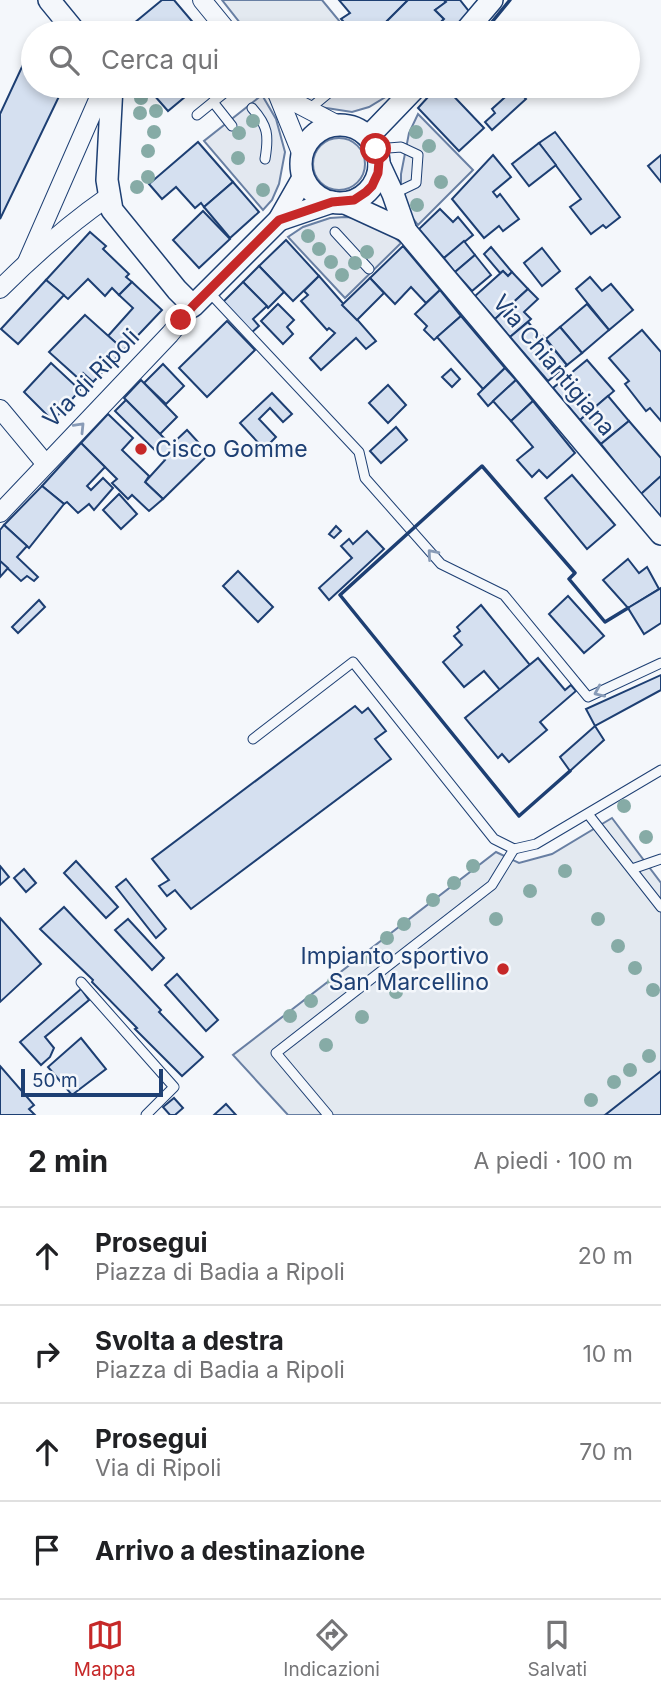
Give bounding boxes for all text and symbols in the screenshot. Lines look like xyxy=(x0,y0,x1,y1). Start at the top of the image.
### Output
search box xyxy=(21,21,640,98)
icon: search xyxy=(45,41,83,79)
text: Cerca qui xyxy=(101,44,219,75)
route start xyxy=(360,133,391,164)
street label: Via Chiantigiana xyxy=(487,289,621,441)
route end xyxy=(165,304,196,335)
street label: Via di Ripoli xyxy=(37,323,145,433)
one-way arrow xyxy=(72,422,85,435)
place label: Cisco Gomme xyxy=(155,435,308,463)
marker: Cisco Gomme xyxy=(133,441,149,457)
one-way arrow xyxy=(428,549,440,562)
one-way arrow xyxy=(594,684,606,698)
place label: Impianto sportivo San Marcellino xyxy=(301,942,489,996)
marker: Impianto sportivo San Marcellino xyxy=(495,961,511,977)
scale bar xyxy=(21,1066,163,1098)
text: 50 m xyxy=(32,1069,78,1092)
text: 2 min xyxy=(28,1143,108,1179)
text: A piedi · 100 m xyxy=(473,1147,633,1175)
text: Prosegui xyxy=(95,1227,207,1258)
icon: ahead xyxy=(28,1237,66,1275)
text: 20 m xyxy=(578,1242,633,1270)
text: Piazza di Badia a Ripoli xyxy=(95,1258,345,1286)
text: Svolta a destra xyxy=(95,1325,284,1356)
icon: right xyxy=(28,1335,66,1373)
text: 10 m xyxy=(583,1340,633,1368)
text: Piazza di Badia a Ripoli xyxy=(95,1356,345,1384)
text: Prosegui xyxy=(95,1423,207,1454)
icon: ahead xyxy=(28,1433,66,1471)
text: 70 m xyxy=(579,1438,633,1466)
text: Via di Ripoli xyxy=(95,1454,221,1482)
icon: arrive xyxy=(28,1531,66,1569)
text: Arrivo a destinazione xyxy=(95,1535,365,1566)
tab: Mappa xyxy=(74,1616,136,1681)
tab: Indicazioni xyxy=(283,1616,380,1681)
tab: Salvati xyxy=(528,1616,587,1681)

